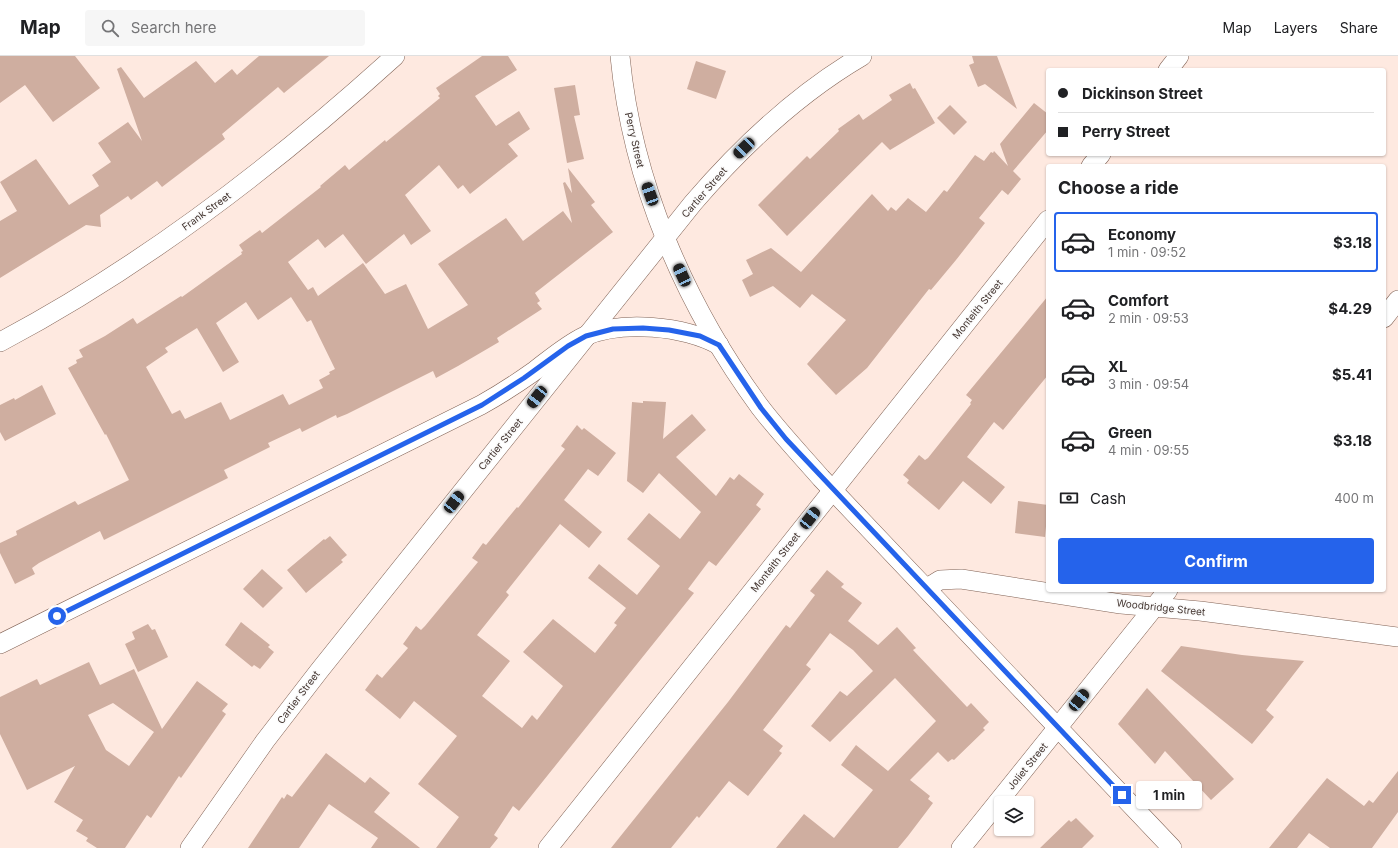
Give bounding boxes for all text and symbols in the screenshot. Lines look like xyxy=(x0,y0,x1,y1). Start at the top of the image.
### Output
search box xyxy=(85,10,365,46)
text: Map xyxy=(20,16,61,39)
icon: search xyxy=(99,17,121,39)
text: Search here xyxy=(131,18,216,37)
text: Map xyxy=(1223,19,1252,36)
text: Layers xyxy=(1274,19,1318,36)
text: Share xyxy=(1340,19,1378,36)
text: Dickinson Street xyxy=(1082,84,1203,103)
street label: Perry Street xyxy=(623,111,647,170)
text: Perry Street xyxy=(1082,122,1170,141)
car xyxy=(731,135,757,161)
street label: Cartier Street xyxy=(679,164,730,220)
text: Choose a ride xyxy=(1058,177,1179,198)
car xyxy=(640,181,660,207)
street label: Frank Street xyxy=(179,189,233,233)
icon: car xyxy=(1060,224,1096,260)
text: Economy xyxy=(1108,225,1176,244)
text: $3.18 xyxy=(1333,233,1372,252)
text: 1 min · 09:52 xyxy=(1108,244,1186,260)
car xyxy=(671,262,693,288)
street label: Monteith Street xyxy=(949,276,1005,341)
icon: car xyxy=(1060,290,1096,326)
text: Comfort xyxy=(1108,291,1169,310)
text: $4.29 xyxy=(1328,299,1372,318)
text: 2 min · 09:53 xyxy=(1108,310,1189,326)
icon: car xyxy=(1060,356,1096,392)
text: XL xyxy=(1108,357,1128,376)
text: $5.41 xyxy=(1332,365,1372,384)
text: 3 min · 09:54 xyxy=(1108,376,1189,392)
car xyxy=(525,384,549,410)
street label: Cartier Street xyxy=(475,415,525,472)
icon: car xyxy=(1060,422,1096,458)
text: Green xyxy=(1108,423,1152,442)
text: $3.18 xyxy=(1333,431,1372,450)
text: 4 min · 09:55 xyxy=(1108,442,1189,458)
icon: cash xyxy=(1058,487,1080,509)
car xyxy=(442,489,466,515)
text: Cash xyxy=(1090,489,1126,508)
text: 400 m xyxy=(1334,490,1374,506)
car xyxy=(798,505,822,531)
street label: Monteith Street xyxy=(748,529,803,594)
button: Confirm xyxy=(1058,538,1374,584)
street label: Woodbridge Street xyxy=(1116,596,1207,618)
route start xyxy=(48,607,66,625)
street label: Cartier Street xyxy=(274,668,322,726)
car xyxy=(1067,687,1091,713)
street label: Joliet Street xyxy=(1004,740,1050,792)
callout: 1 min xyxy=(1136,781,1202,809)
route end xyxy=(1113,786,1131,804)
text: 1 min xyxy=(1153,787,1185,803)
map controls xyxy=(994,796,1034,836)
button: layers xyxy=(994,796,1034,836)

